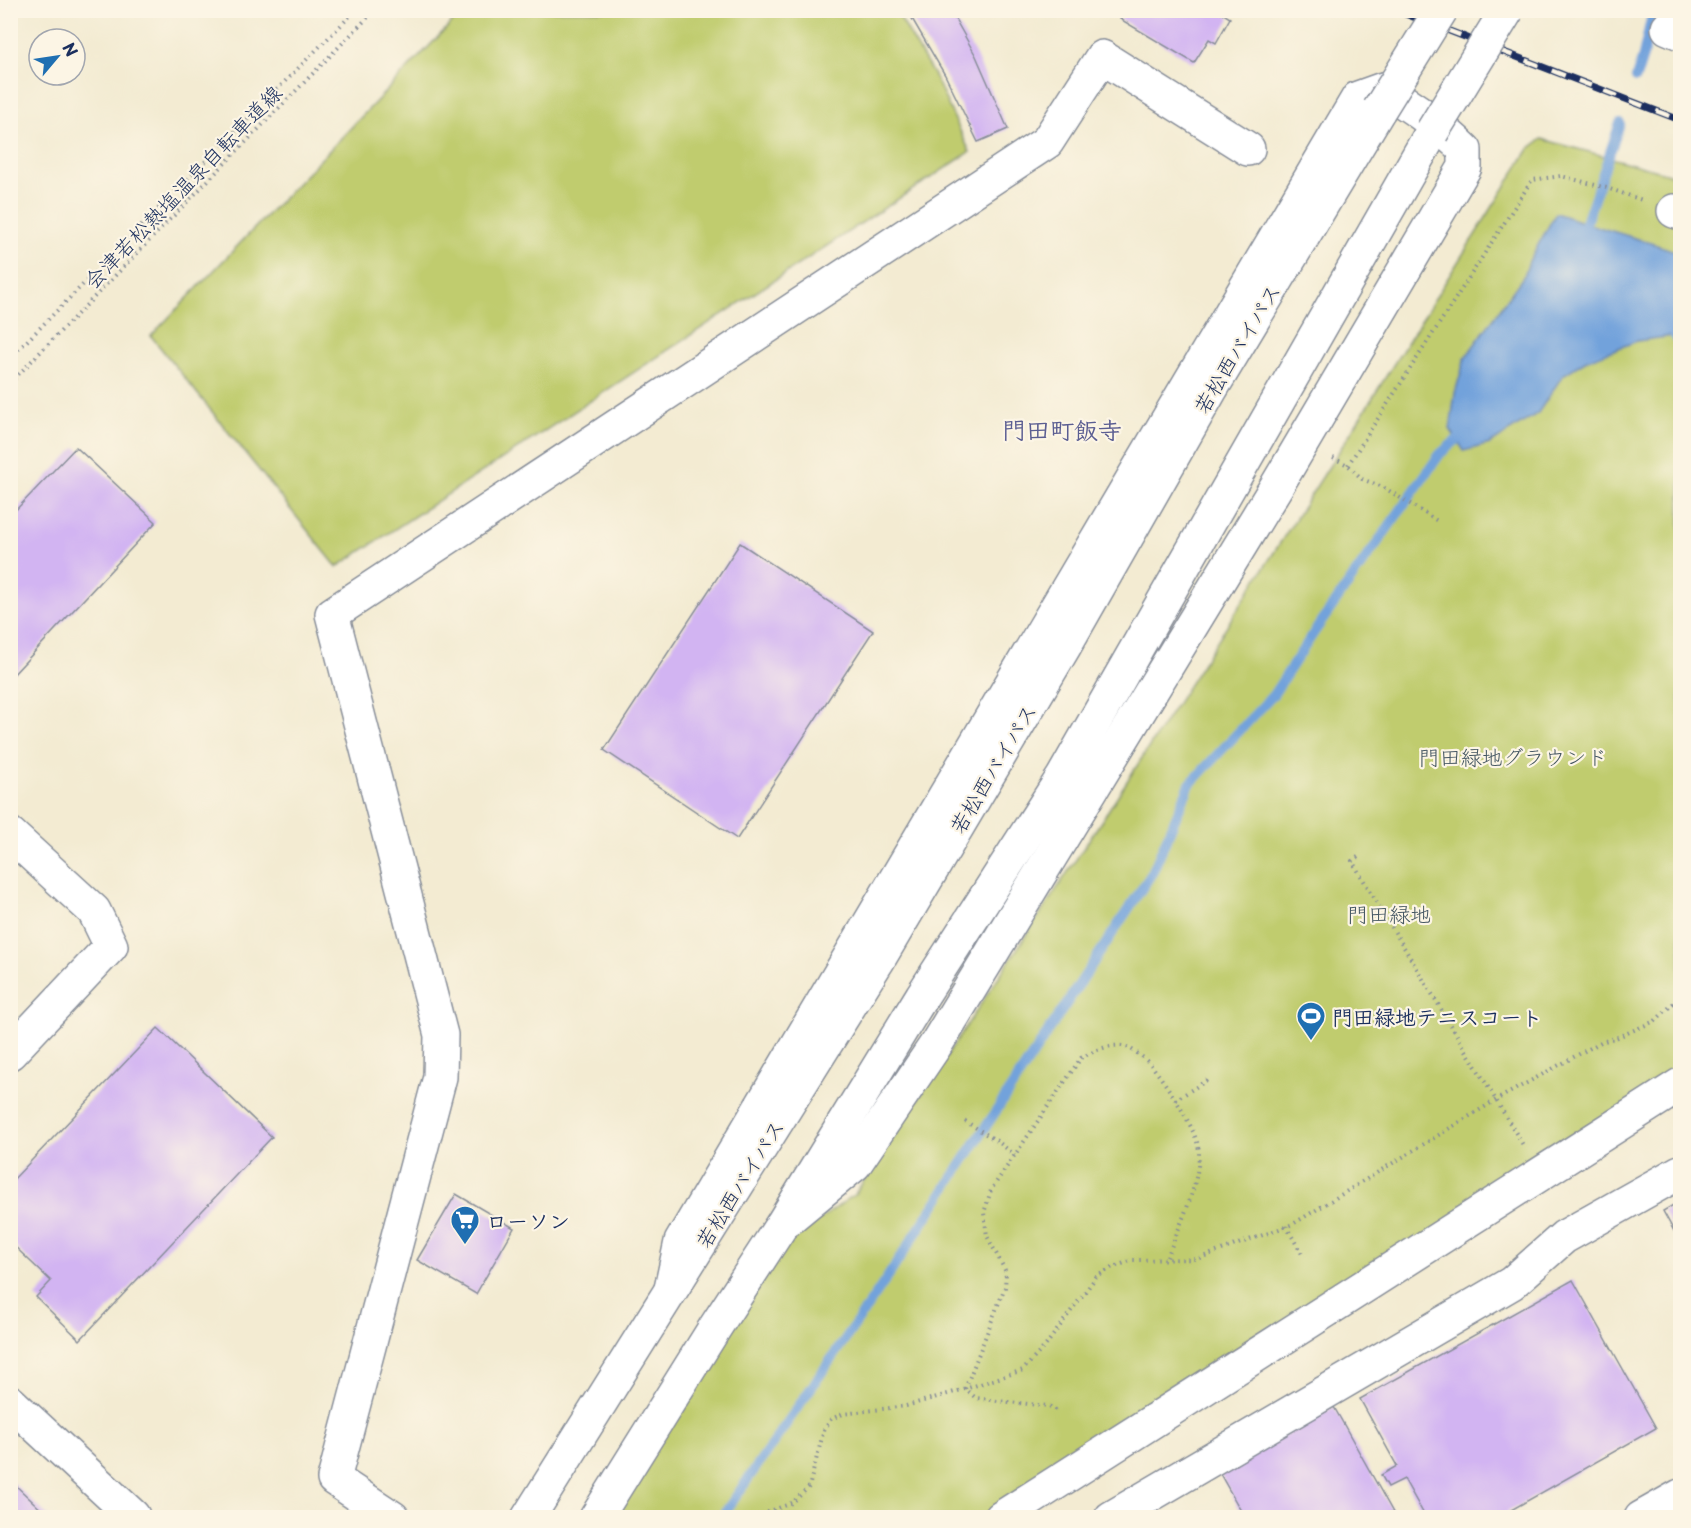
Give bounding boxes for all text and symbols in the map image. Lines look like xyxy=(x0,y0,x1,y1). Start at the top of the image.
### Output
north arrow xyxy=(27,27,87,87)
text: N xyxy=(57,38,85,61)
street label: 会津若松熱塩温泉自転車道線 xyxy=(76,77,288,295)
street label: 若松西バイパス xyxy=(1185,277,1287,419)
district label: 門田町飯寺 xyxy=(1002,411,1122,447)
street label: 若松西バイパス xyxy=(941,697,1043,839)
park label: 門田緑地グラウンド xyxy=(1419,740,1608,772)
park label: 門田緑地 xyxy=(1347,897,1431,929)
sports icon: 門田緑地テニスコート xyxy=(1295,1000,1327,1042)
place label: 門田緑地テニスコート xyxy=(1332,1000,1542,1032)
street label: 若松西バイパス xyxy=(687,1112,791,1254)
supermarket icon: ローソン xyxy=(449,1204,481,1246)
place label: ローソン xyxy=(486,1204,570,1236)

